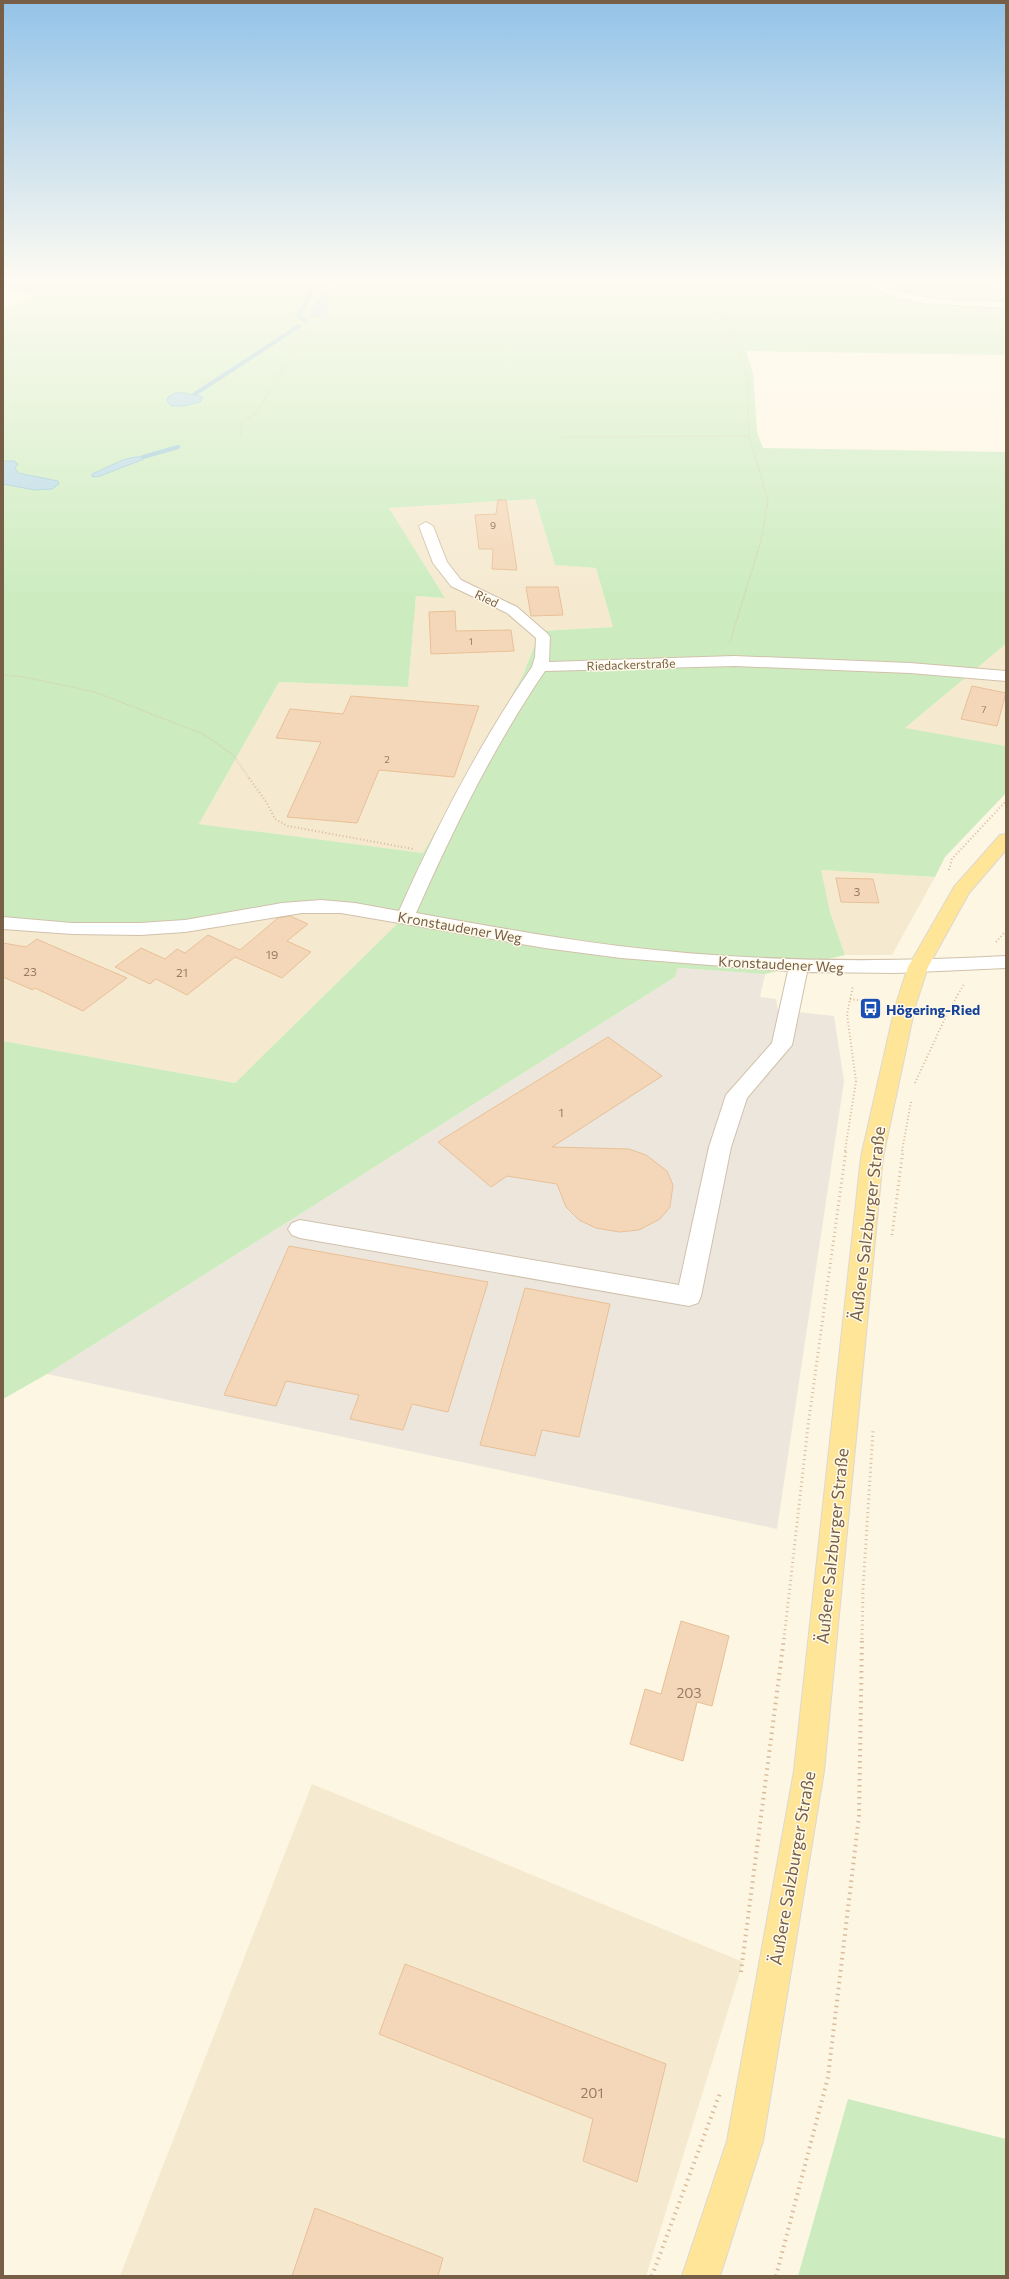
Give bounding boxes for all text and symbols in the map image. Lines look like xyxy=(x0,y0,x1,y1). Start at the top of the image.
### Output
house number: 9 xyxy=(490,519,496,531)
street label: Ried xyxy=(473,586,501,610)
house number: 1 xyxy=(469,635,473,647)
street label: Riedackerstraße xyxy=(586,655,676,673)
house number: 7 xyxy=(981,703,987,715)
house number: 2 xyxy=(384,753,390,765)
house number: 3 xyxy=(854,884,861,898)
street label: Kronstaudener Weg xyxy=(397,908,524,946)
house number: 19 xyxy=(266,947,278,961)
street label: Kronstaudener Weg xyxy=(718,952,845,976)
house number: 23 xyxy=(23,964,37,978)
house number: 21 xyxy=(176,965,188,979)
bus stop icon: Högering-Ried xyxy=(857,996,883,1022)
place label: Högering-Ried xyxy=(886,1001,980,1018)
house number: 1 xyxy=(558,1105,564,1119)
street label: Äußere Salzburger Straße xyxy=(845,1125,889,1323)
street label: Äußere Salzburger Straße xyxy=(811,1447,853,1645)
house number: 203 xyxy=(677,1684,701,1701)
street label: Äußere Salzburger Straße xyxy=(765,1769,819,1967)
house number: 201 xyxy=(581,2084,603,2101)

